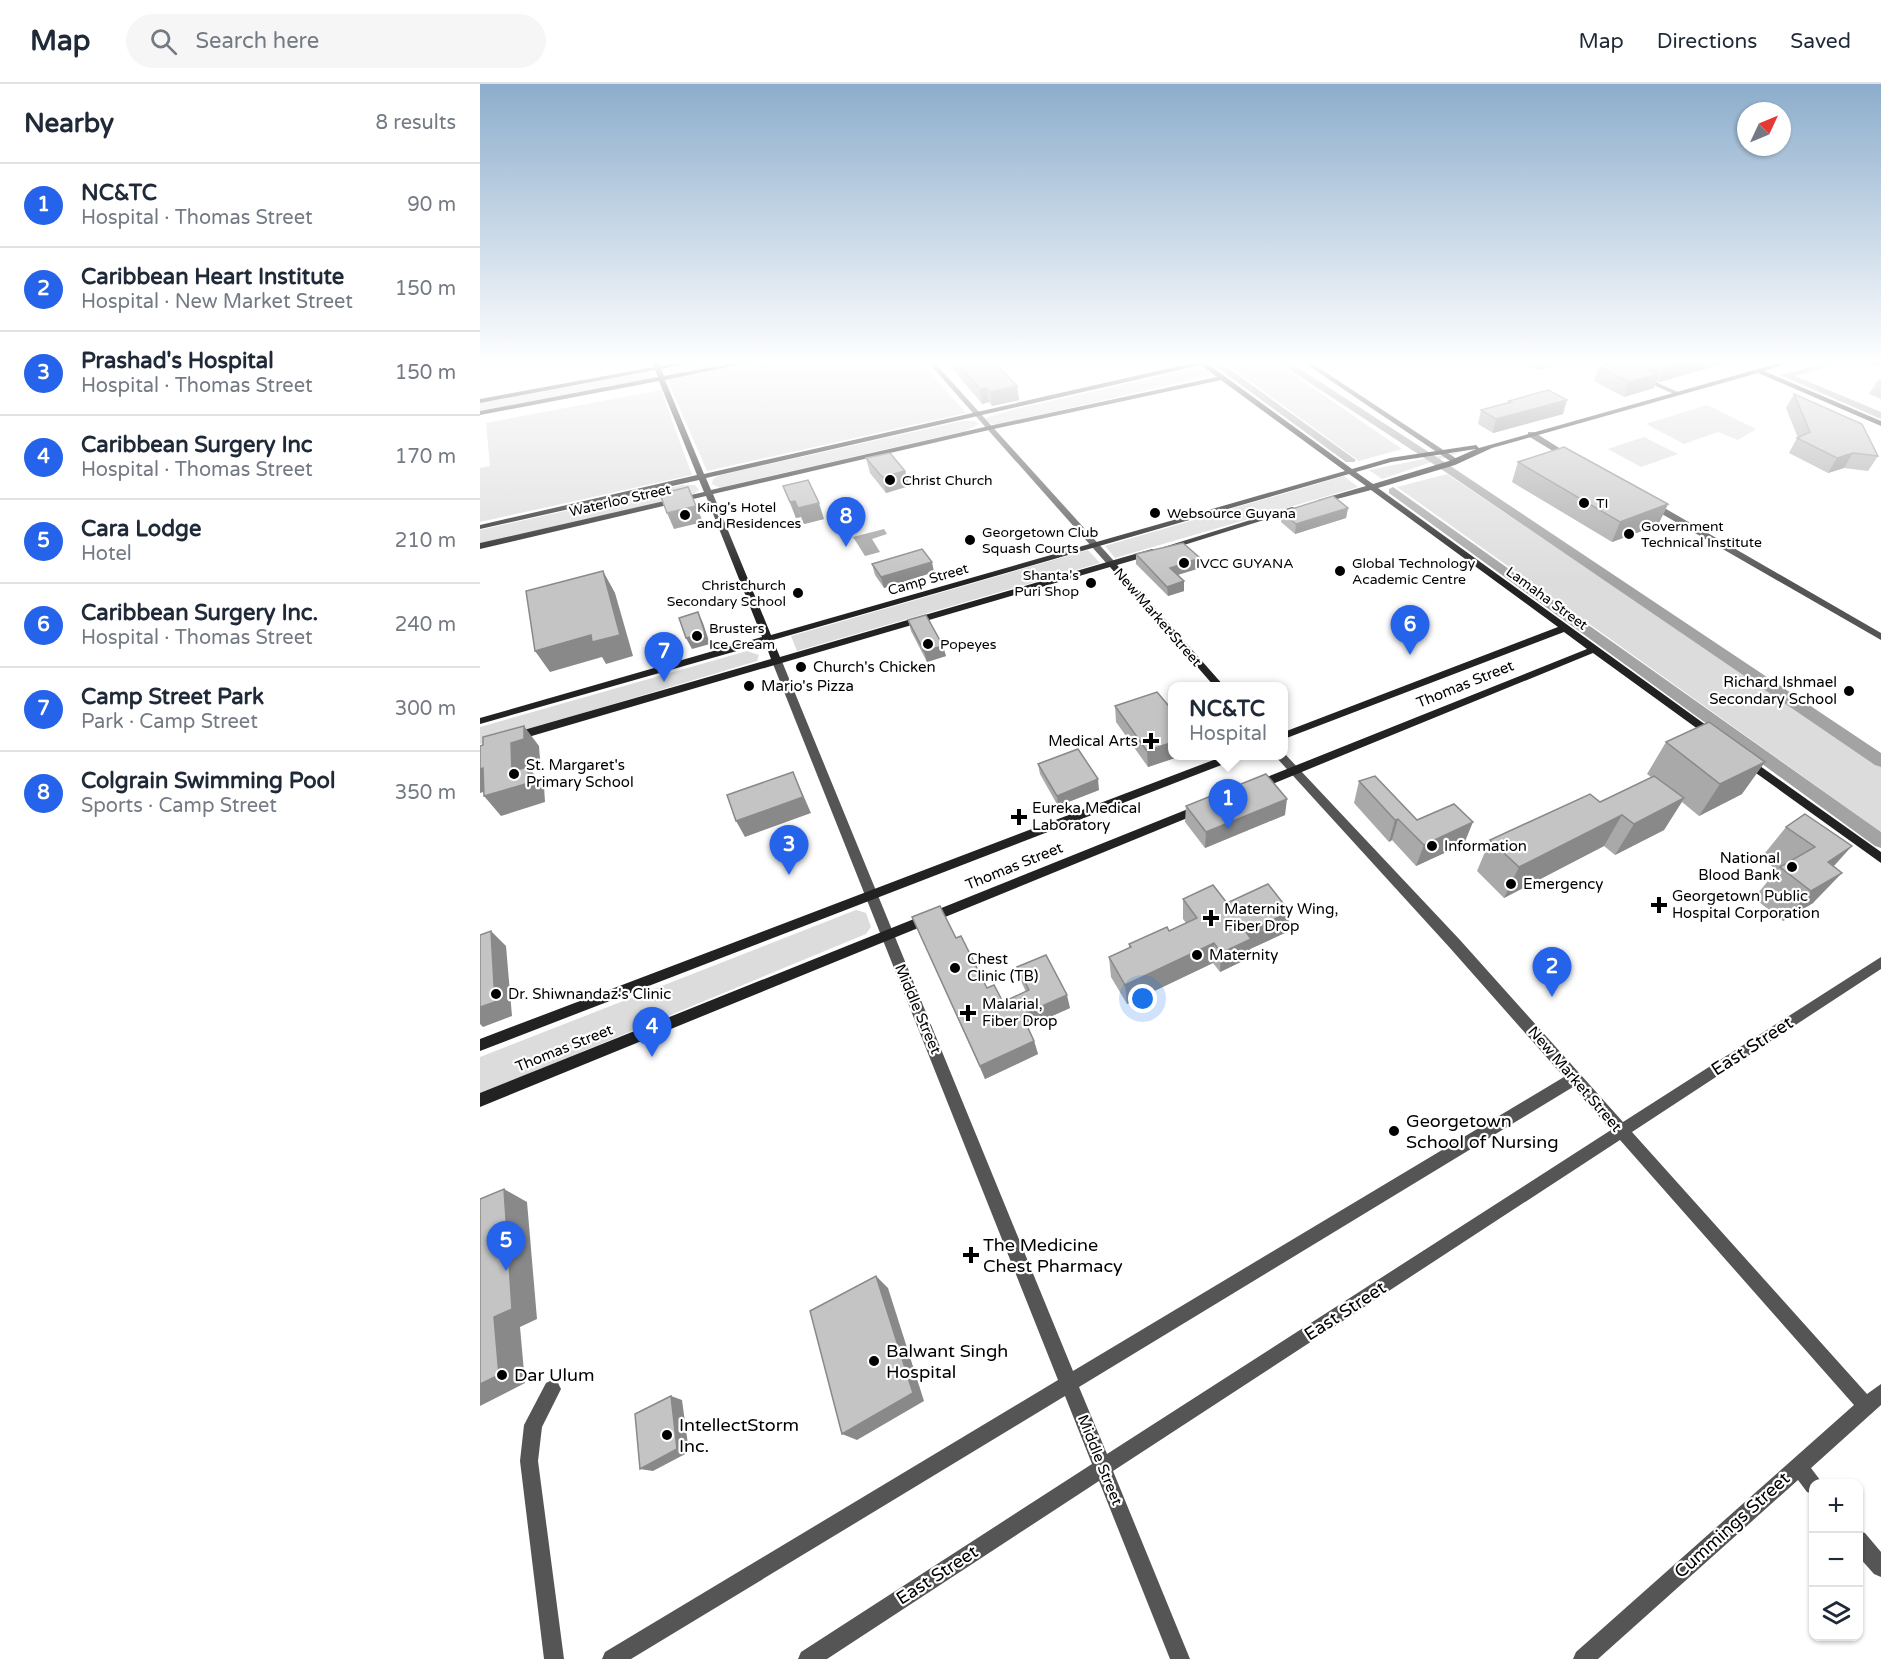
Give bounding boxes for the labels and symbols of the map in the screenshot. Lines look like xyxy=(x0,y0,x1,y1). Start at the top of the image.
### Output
north arrow xyxy=(1737,102,1791,156)
place label: Christ Church xyxy=(902,472,993,489)
marker: Christ Church xyxy=(883,473,897,487)
street label: Waterloo Street xyxy=(568,480,673,520)
place label: TI xyxy=(1596,495,1609,512)
marker: TI xyxy=(1577,496,1591,510)
pin: 8 xyxy=(826,498,866,547)
place label: King's Hotel and Residences xyxy=(697,499,802,532)
place label: Websource Guyana xyxy=(1167,505,1296,522)
marker: Websource Guyana xyxy=(1148,506,1162,520)
marker: King's Hotel and Residences xyxy=(678,508,692,522)
place label: Government Technical Institute xyxy=(1641,518,1762,551)
place label: Georgetown Club Squash Courts xyxy=(982,524,1099,557)
marker: Government Technical Institute xyxy=(1622,527,1636,541)
marker: Georgetown Club Squash Courts xyxy=(963,533,977,547)
place label: IVCC GUYANA xyxy=(1196,555,1294,572)
place label: Global Technology Academic Centre xyxy=(1352,555,1476,588)
marker: IVCC GUYANA xyxy=(1177,556,1191,570)
street label: Camp Street xyxy=(886,560,971,599)
street label: Lamaha Street xyxy=(1503,563,1591,634)
marker: Global Technology Academic Centre xyxy=(1333,564,1347,578)
street label: New Market Street xyxy=(1110,565,1205,670)
place label: Shanta's Puri Shop xyxy=(1014,567,1079,600)
marker: Shanta's Puri Shop xyxy=(1084,576,1098,590)
place label: Christchurch Secondary School xyxy=(667,577,786,610)
marker: Christchurch Secondary School xyxy=(791,586,805,600)
pin: 6 xyxy=(1390,606,1430,655)
place label: Brusters Ice Cream xyxy=(709,620,775,653)
marker: Brusters Ice Cream xyxy=(690,629,704,643)
pin: 7 xyxy=(644,632,684,682)
place label: Popeyes xyxy=(940,636,997,653)
marker: Popeyes xyxy=(921,637,935,651)
street label: Thomas Street xyxy=(1414,656,1517,712)
place label: Church's Chicken xyxy=(813,658,936,676)
marker: Church's Chicken xyxy=(794,660,808,674)
place label: Richard Ishmael Secondary School xyxy=(1709,673,1837,708)
place label: Mario's Pizza xyxy=(761,677,854,695)
marker: Mario's Pizza xyxy=(742,679,756,693)
marker: Richard Ishmael Secondary School xyxy=(1842,684,1856,698)
place label: Medical Arts xyxy=(1048,732,1138,750)
marker: Medical Arts xyxy=(1142,732,1160,750)
place label: St. Margaret's Primary School xyxy=(526,756,634,791)
marker: St. Margaret's Primary School xyxy=(507,767,521,781)
pin: 1 xyxy=(1208,780,1248,829)
place label: Eureka Medical Laboratory xyxy=(1032,799,1141,834)
marker: Eureka Medical Laboratory xyxy=(1010,808,1028,826)
pin: 3 xyxy=(770,826,808,875)
place label: Information xyxy=(1444,837,1527,855)
street label: Thomas Street xyxy=(963,838,1066,894)
marker: Information xyxy=(1425,839,1439,853)
place label: National Blood Bank xyxy=(1698,849,1780,884)
marker: National Blood Bank xyxy=(1785,860,1799,874)
place label: Emergency xyxy=(1523,875,1603,893)
marker: Emergency xyxy=(1504,877,1518,891)
place label: Georgetown Public Hospital Corporation xyxy=(1672,887,1820,922)
marker: Georgetown Public Hospital Corporation xyxy=(1650,896,1668,914)
place label: Maternity Wing, Fiber Drop xyxy=(1224,900,1338,935)
marker: Maternity Wing, Fiber Drop xyxy=(1202,909,1220,927)
place label: Maternity xyxy=(1209,946,1278,964)
marker: Maternity xyxy=(1190,948,1204,962)
pin: 2 xyxy=(1532,948,1572,997)
place label: Chest Clinic (TB) xyxy=(967,950,1038,985)
street label: Middle Street xyxy=(891,961,945,1057)
marker: Chest Clinic (TB) xyxy=(948,961,962,975)
your location xyxy=(1128,984,1157,1013)
place label: Dr. Shiwnandaz's Clinic xyxy=(508,985,671,1003)
marker: Dr. Shiwnandaz's Clinic xyxy=(489,987,503,1001)
place label: Malarial, Fiber Drop xyxy=(982,995,1058,1030)
marker: Malarial, Fiber Drop xyxy=(959,1004,977,1022)
pin: 4 xyxy=(632,1008,672,1057)
street label: East Street xyxy=(1707,1011,1797,1081)
street label: Thomas Street xyxy=(513,1020,616,1076)
street label: New Market Street xyxy=(1524,1023,1626,1136)
place label: Georgetown School of Nursing xyxy=(1406,1110,1559,1153)
marker: Georgetown School of Nursing xyxy=(1387,1124,1401,1138)
pin: 5 xyxy=(486,1222,526,1271)
place label: The Medicine Chest Pharmacy xyxy=(983,1234,1123,1277)
marker: The Medicine Chest Pharmacy xyxy=(964,1248,978,1262)
street label: East Street xyxy=(1300,1276,1390,1346)
place label: Balwant Singh Hospital xyxy=(886,1340,1008,1383)
marker: Balwant Singh Hospital xyxy=(867,1354,881,1368)
place label: Dar Ulum xyxy=(514,1364,594,1386)
marker: Dar Ulum xyxy=(495,1368,509,1382)
street label: Middle Street xyxy=(1074,1412,1126,1508)
place label: IntellectStorm Inc. xyxy=(679,1414,799,1457)
marker: IntellectStorm Inc. xyxy=(660,1428,674,1442)
street label: Cummings Street xyxy=(1670,1467,1794,1583)
street label: East Street xyxy=(892,1540,982,1610)

